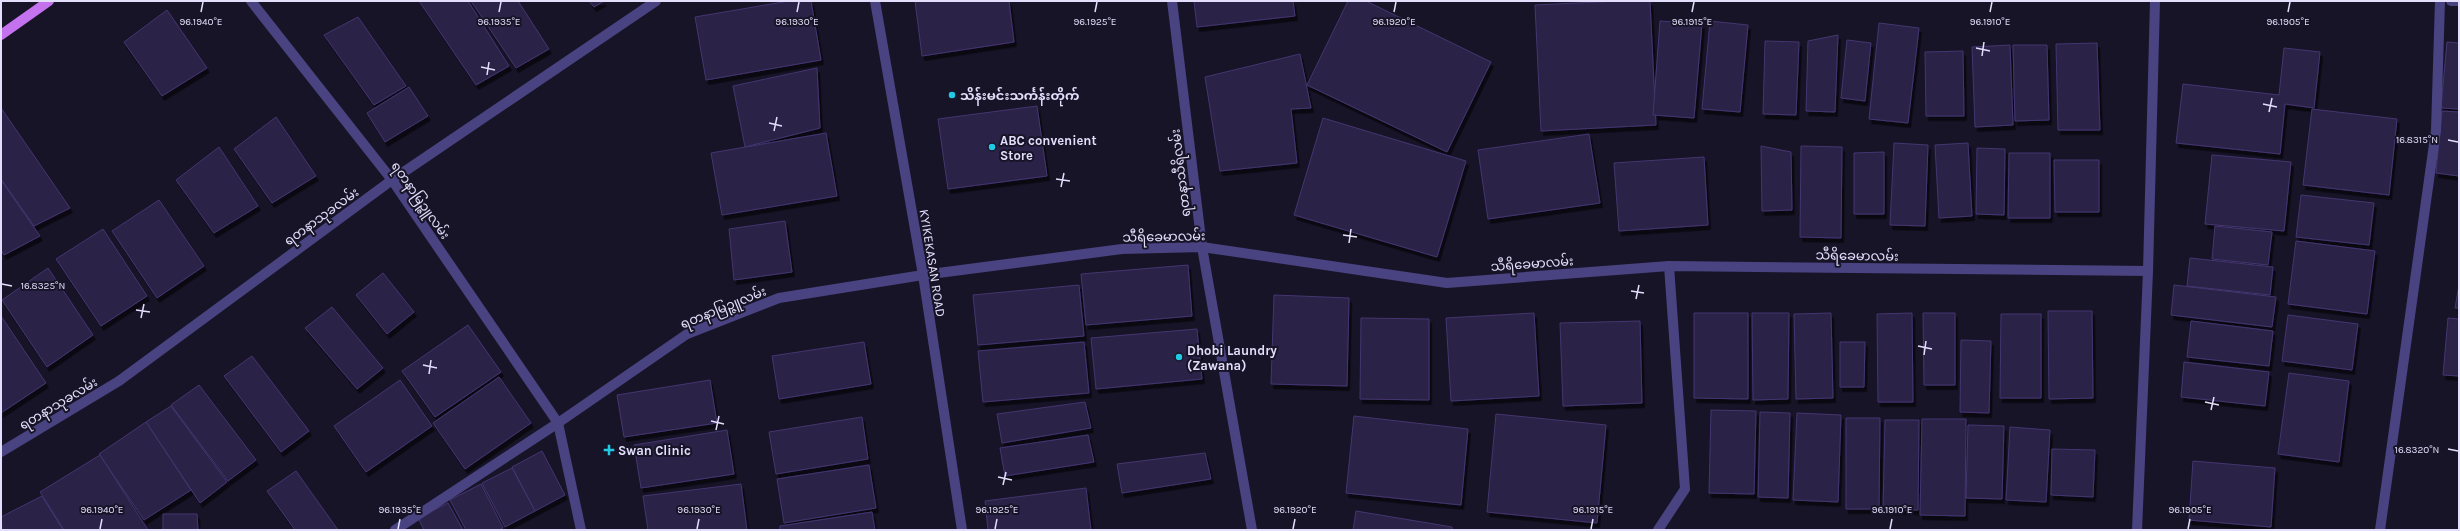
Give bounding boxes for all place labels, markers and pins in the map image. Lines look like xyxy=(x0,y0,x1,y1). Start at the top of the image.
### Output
place label: သိန်းမင်းသင်္ကန်းတိုက် xyxy=(960,86,1079,107)
marker: သိန်းမင်းသင်္ကန်းတိုက် xyxy=(947,90,957,100)
place label: ABC convenient Store xyxy=(1000,133,1097,163)
marker: ABC convenient Store xyxy=(987,142,997,152)
place label: Dhobi Laundry (Zawana) xyxy=(1187,343,1277,373)
marker: Dhobi Laundry (Zawana) xyxy=(1174,352,1184,362)
place label: Swan Clinic xyxy=(618,443,691,458)
marker: Swan Clinic xyxy=(603,444,615,456)

